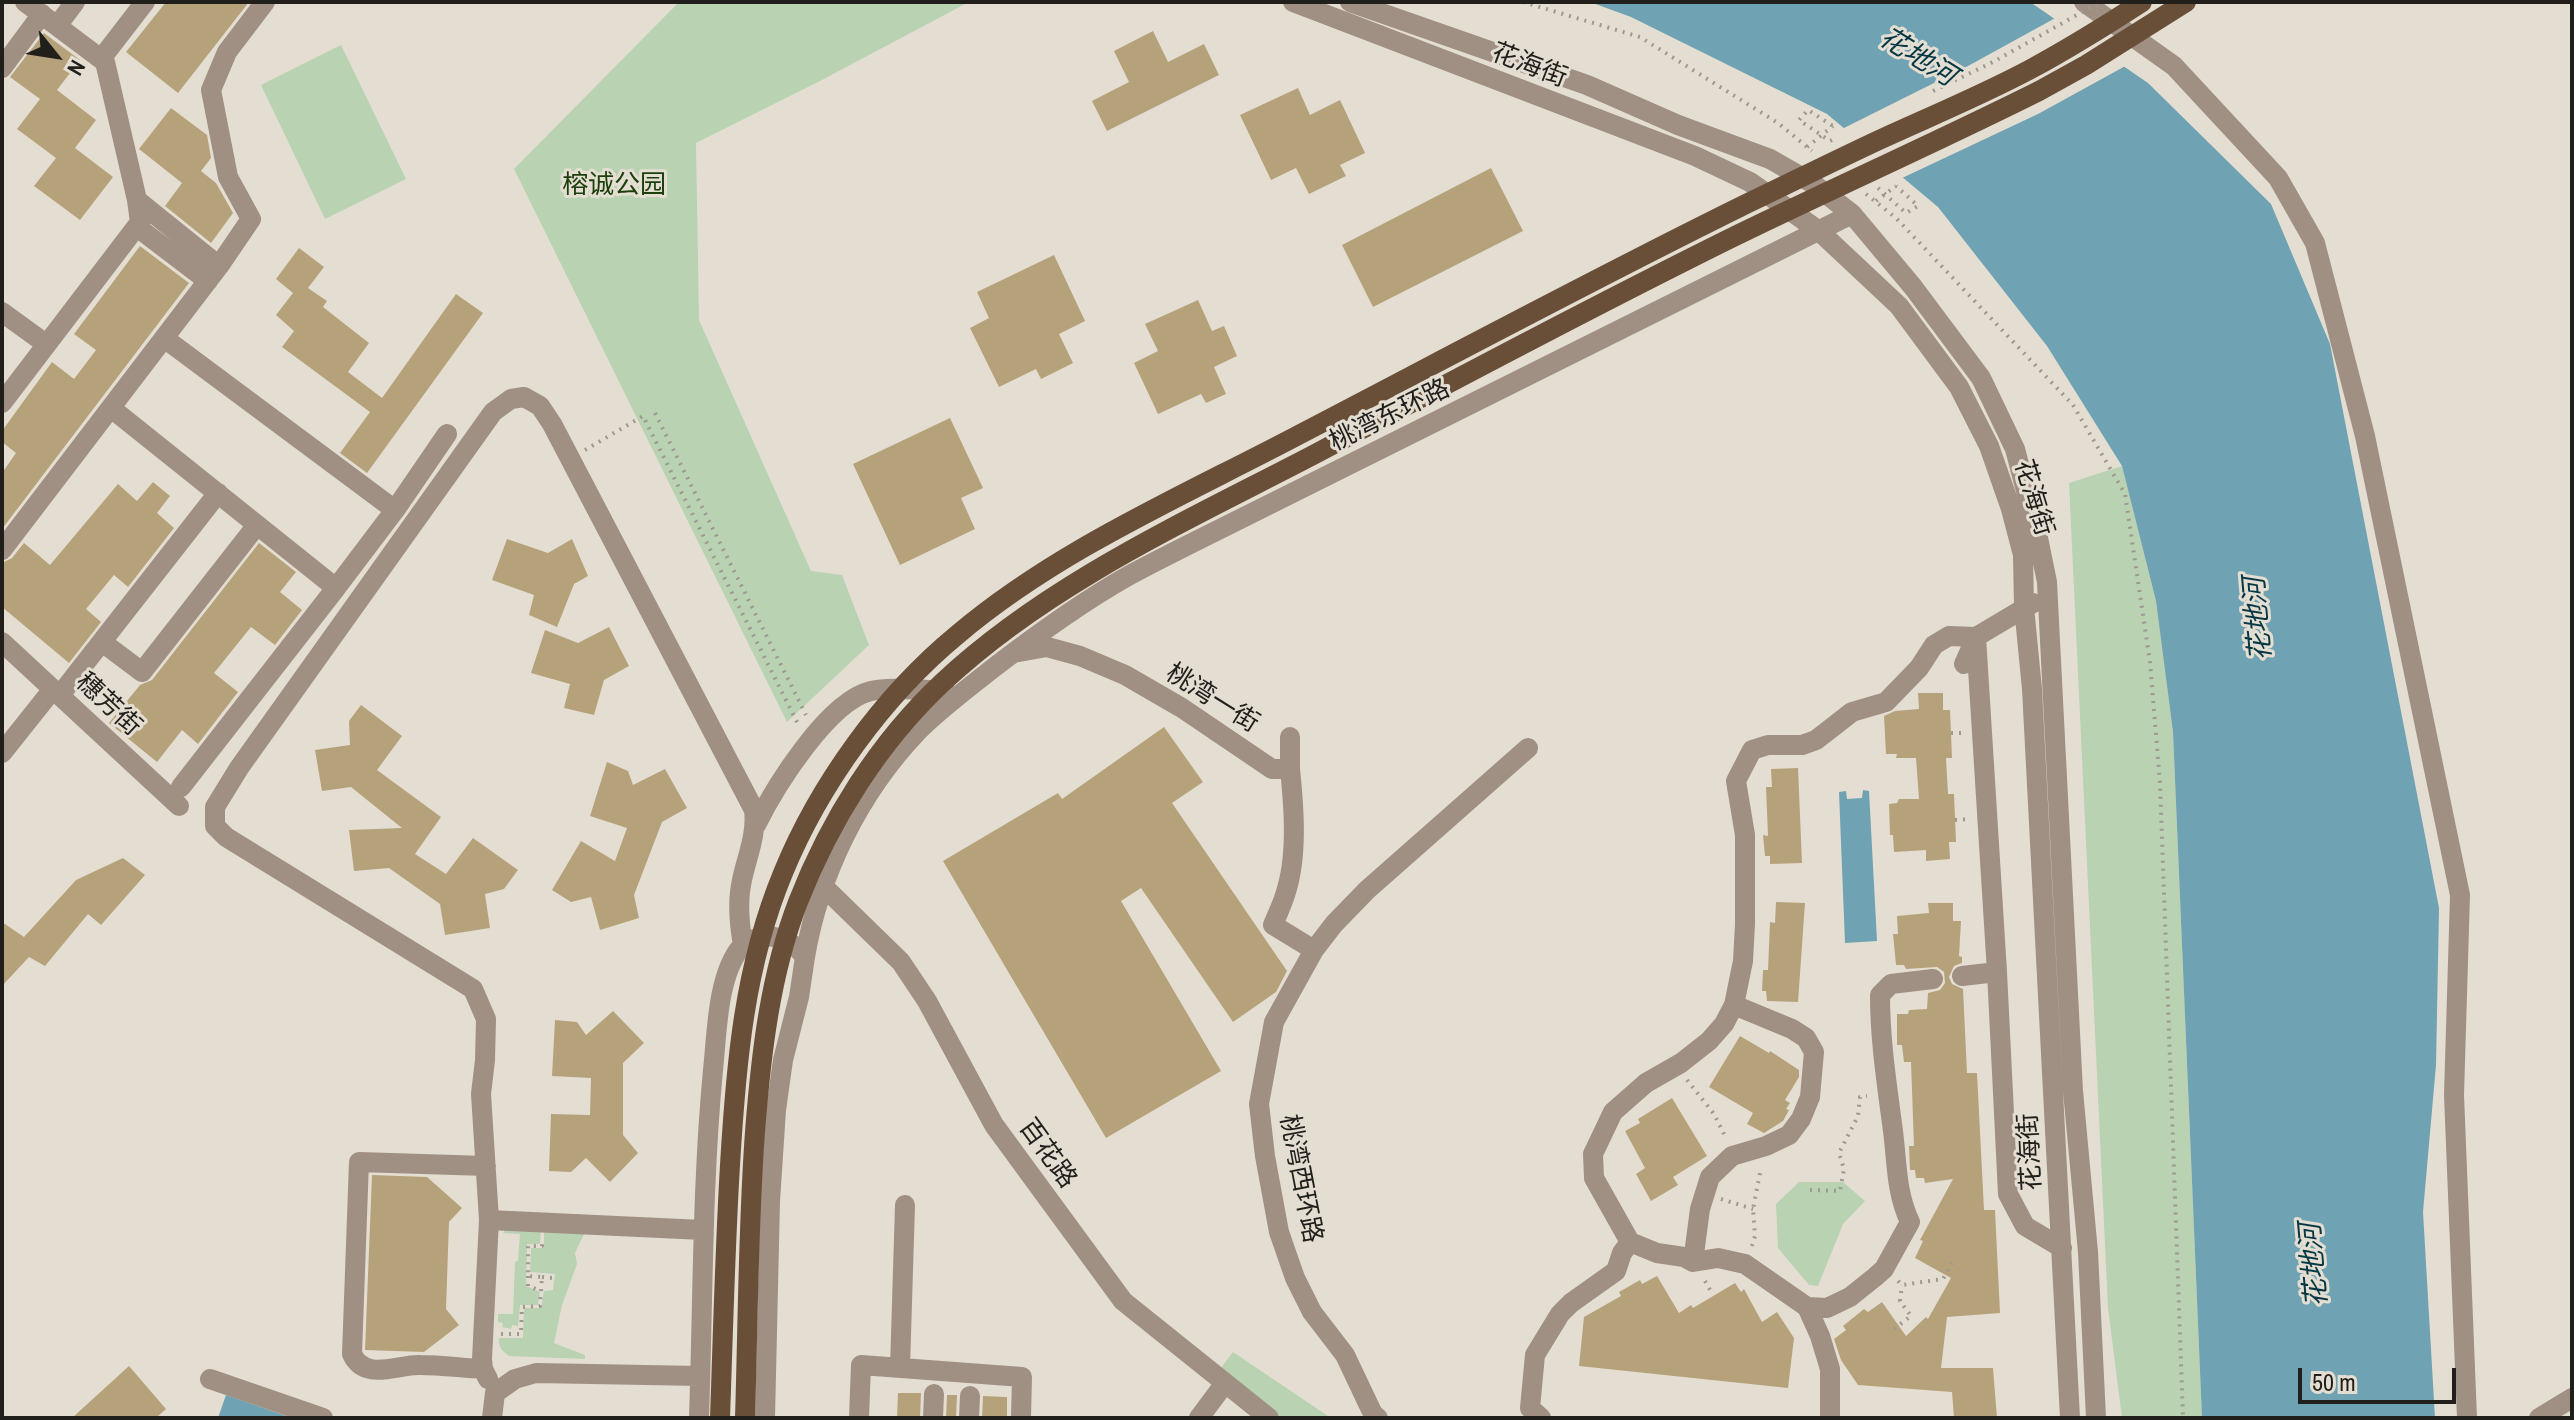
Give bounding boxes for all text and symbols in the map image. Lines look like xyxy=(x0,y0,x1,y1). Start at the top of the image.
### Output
north arrow xyxy=(16,16,96,96)
water label: 花地河 xyxy=(1872,21,1962,95)
street label: 花海街 xyxy=(1487,37,1571,95)
text: N xyxy=(61,55,93,81)
park label: 榕诚公园 xyxy=(562,170,666,202)
street label: 桃湾东环路 xyxy=(1325,373,1455,459)
street label: 花海街 xyxy=(2007,456,2059,540)
water label: 花地河 xyxy=(2239,576,2279,662)
street label: 桃湾一街 xyxy=(1160,658,1264,740)
street label: 穗芳街 xyxy=(69,667,147,743)
street label: 桃湾西环路 xyxy=(1272,1112,1328,1246)
street label: 花海街 xyxy=(2013,1112,2049,1192)
street label: 百花路 xyxy=(1011,1113,1083,1195)
water label: 花地河 xyxy=(2295,1222,2335,1308)
scale bar xyxy=(2302,1352,2460,1402)
text: 50 m xyxy=(2312,1366,2356,1398)

